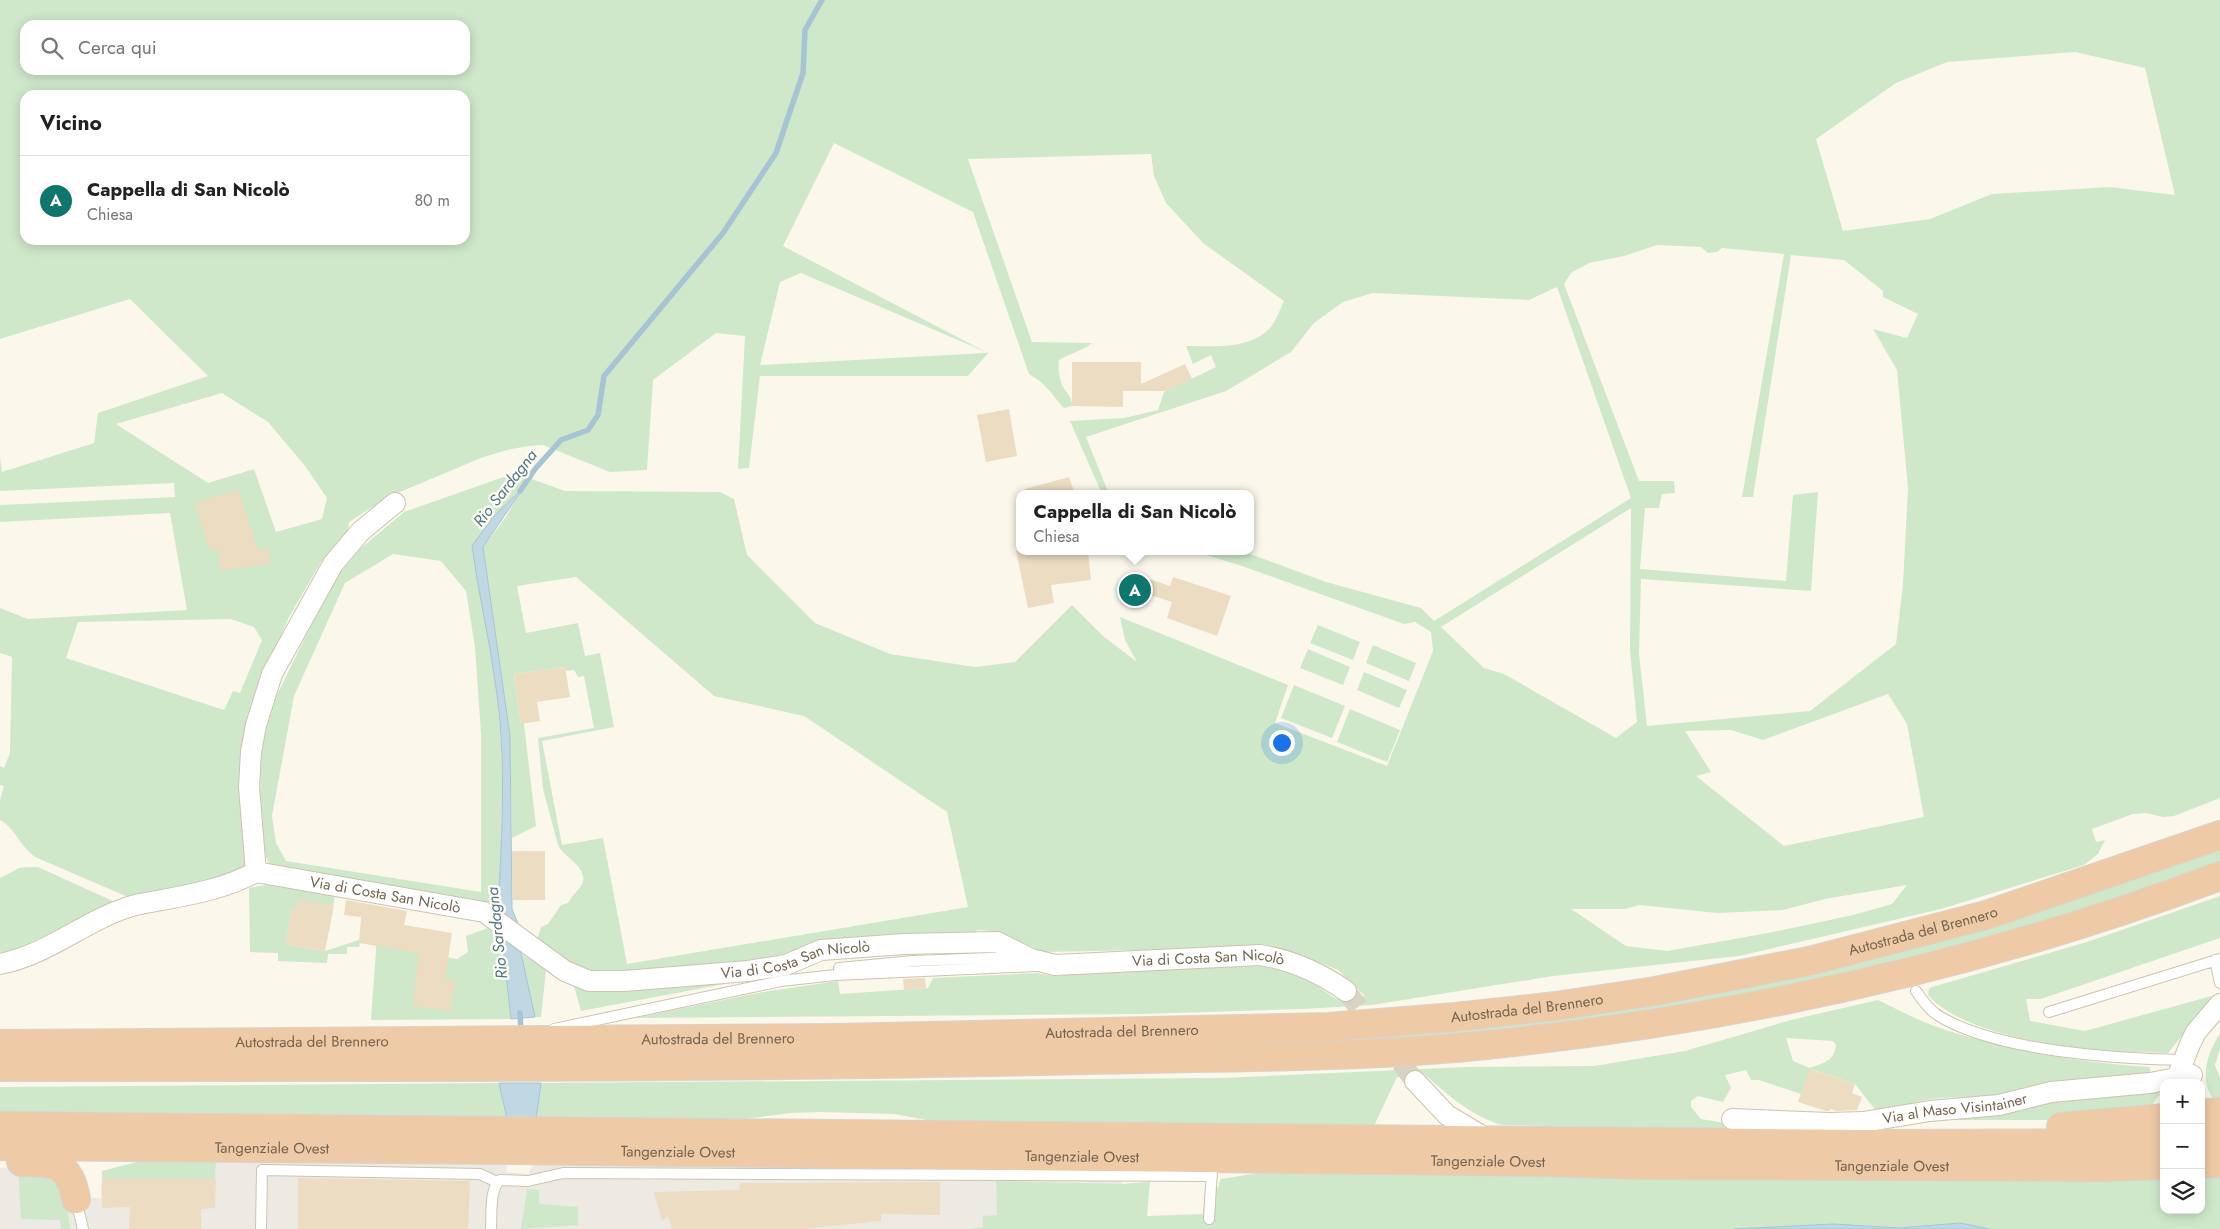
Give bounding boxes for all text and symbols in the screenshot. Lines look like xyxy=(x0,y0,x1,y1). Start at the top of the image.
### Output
search box xyxy=(20,20,470,75)
icon: search xyxy=(38,34,66,62)
text: Cerca qui xyxy=(78,34,157,61)
text: Vicino xyxy=(40,108,102,138)
text: Cappella di San Nicolò xyxy=(87,176,290,203)
text: A xyxy=(50,189,62,212)
text: 80 m xyxy=(414,189,450,212)
text: Chiesa xyxy=(87,203,133,226)
water label: Rio Sardagna xyxy=(468,444,543,531)
popup xyxy=(1016,490,1254,555)
text: Cappella di San Nicolò xyxy=(1034,498,1236,525)
text: Chiesa xyxy=(1034,525,1080,548)
pin: A xyxy=(1119,571,1151,609)
your location xyxy=(1269,730,1295,756)
street label: Via di Costa San Nicolò xyxy=(308,871,462,919)
water label: Rio Sardagna xyxy=(481,886,513,980)
street label: Autostrada del Brennero xyxy=(1846,901,2001,961)
street label: Via di Costa San Nicolò xyxy=(720,935,871,984)
street label: Via di Costa San Nicolò xyxy=(1132,944,1287,972)
street label: Autostrada del Brennero xyxy=(1450,988,1605,1028)
street label: Autostrada del Brennero xyxy=(1045,1019,1199,1044)
street label: Autostrada del Brennero xyxy=(641,1027,795,1050)
street label: Autostrada del Brennero xyxy=(235,1030,389,1053)
map controls xyxy=(2160,1079,2205,1214)
button: + xyxy=(2160,1079,2205,1124)
street label: Via al Maso Visintainer xyxy=(1881,1087,2030,1130)
button: − xyxy=(2160,1124,2205,1169)
street label: Tangenziale Ovest xyxy=(215,1137,330,1160)
street label: Tangenziale Ovest xyxy=(621,1140,736,1164)
street label: Tangenziale Ovest xyxy=(1025,1145,1140,1168)
street label: Tangenziale Ovest xyxy=(1431,1150,1546,1173)
street label: Tangenziale Ovest xyxy=(1835,1155,1949,1177)
button: layers xyxy=(2160,1169,2205,1214)

